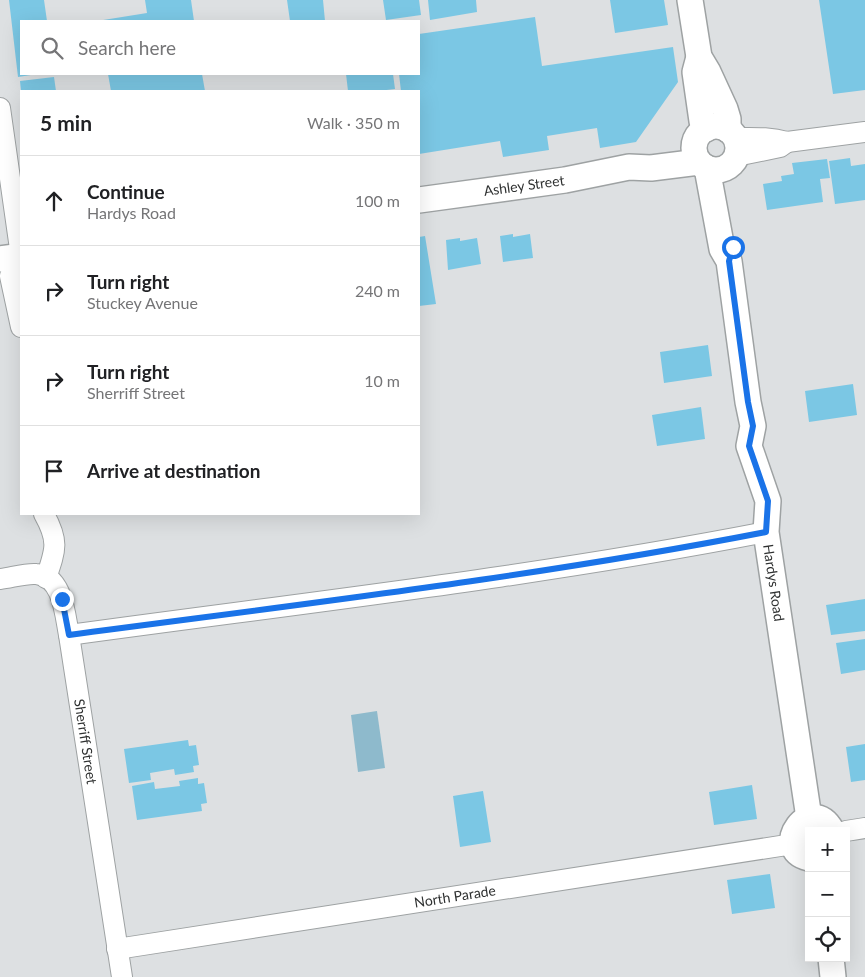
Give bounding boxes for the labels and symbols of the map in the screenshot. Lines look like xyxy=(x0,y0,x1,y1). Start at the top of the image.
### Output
street label: Ashley Street xyxy=(483,171,565,199)
route start xyxy=(722,236,745,259)
street label: Hardys Road xyxy=(760,543,788,622)
route end xyxy=(51,588,74,611)
street label: Sherriff Street xyxy=(71,698,101,785)
street label: North Parade xyxy=(413,881,497,911)

